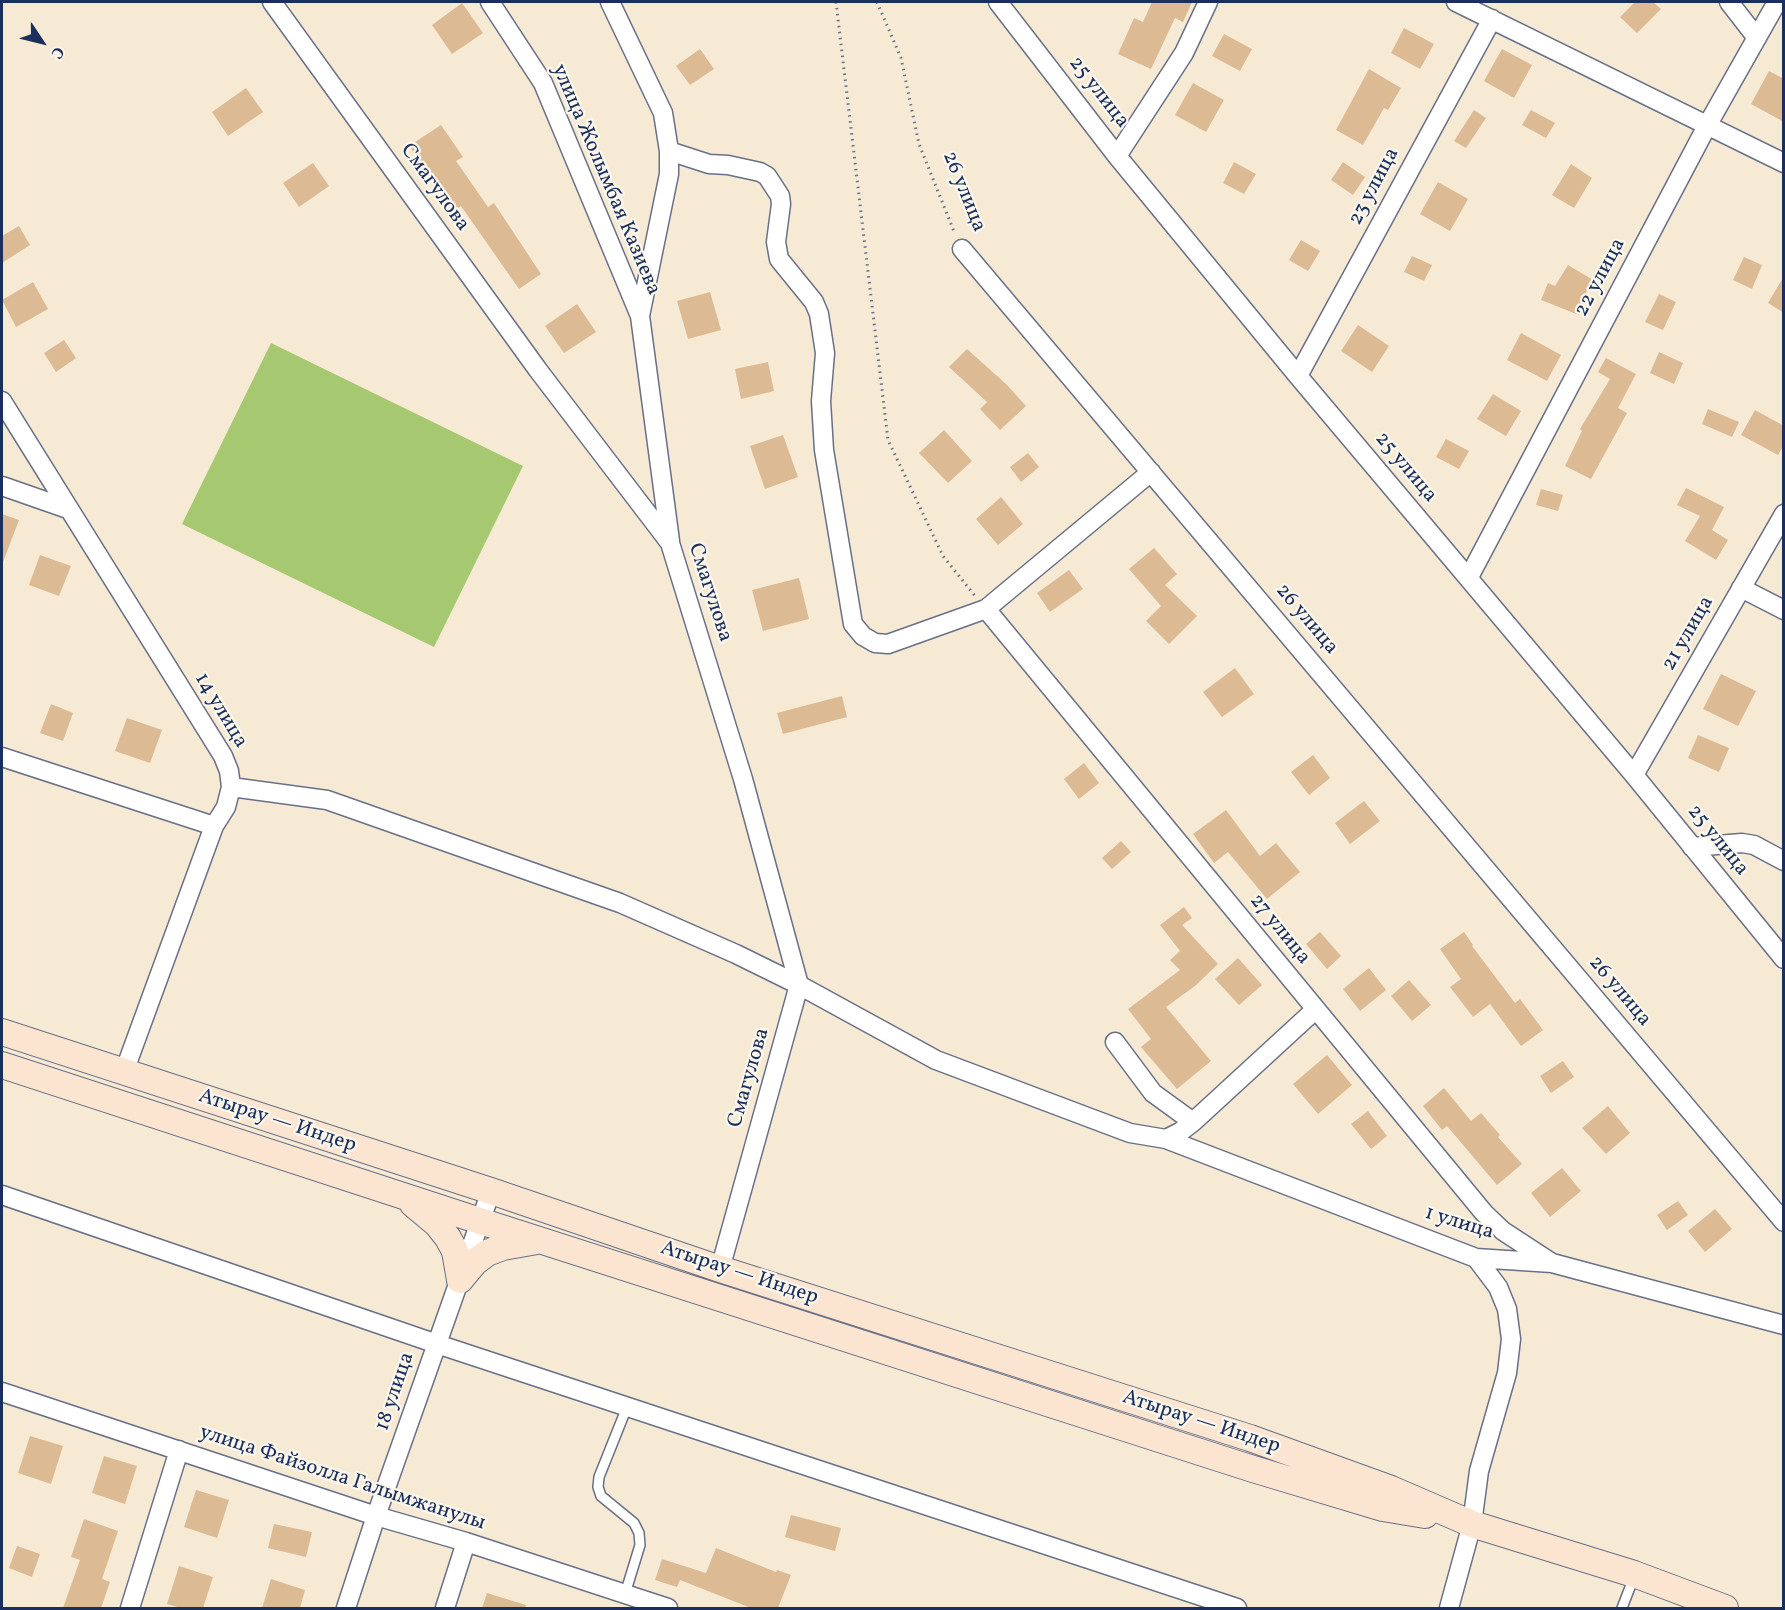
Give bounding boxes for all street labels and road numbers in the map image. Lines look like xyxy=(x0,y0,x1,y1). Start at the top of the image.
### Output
street label: 25 улица xyxy=(1062,52,1134,134)
street label: улица Жолымбая Казиева xyxy=(545,61,665,299)
street label: Смагулова xyxy=(394,139,474,237)
street label: 23 улица xyxy=(1344,144,1406,230)
street label: 26 улица xyxy=(935,148,991,236)
street label: 22 улица xyxy=(1570,234,1632,322)
street label: 25 улица xyxy=(1368,428,1442,508)
street label: Смагулова xyxy=(681,541,737,645)
street label: 26 улица xyxy=(1269,580,1343,660)
street label: 21 улица xyxy=(1658,592,1720,676)
street label: 14 улица xyxy=(188,669,252,753)
street label: 25 улица xyxy=(1681,800,1753,882)
street label: 27 улица xyxy=(1243,890,1315,970)
street label: 26 улица xyxy=(1582,952,1656,1032)
street label: Смагулова xyxy=(724,1025,776,1131)
street label: Атырау — Индер xyxy=(195,1085,359,1159)
street label: 1 улица xyxy=(1421,1202,1497,1246)
street label: Атырау — Индер xyxy=(657,1237,821,1311)
street label: 18 улица xyxy=(371,1349,421,1435)
street label: Атырау — Индер xyxy=(1119,1386,1283,1460)
street label: улица Файзолла Галымжанулы xyxy=(196,1421,488,1537)

